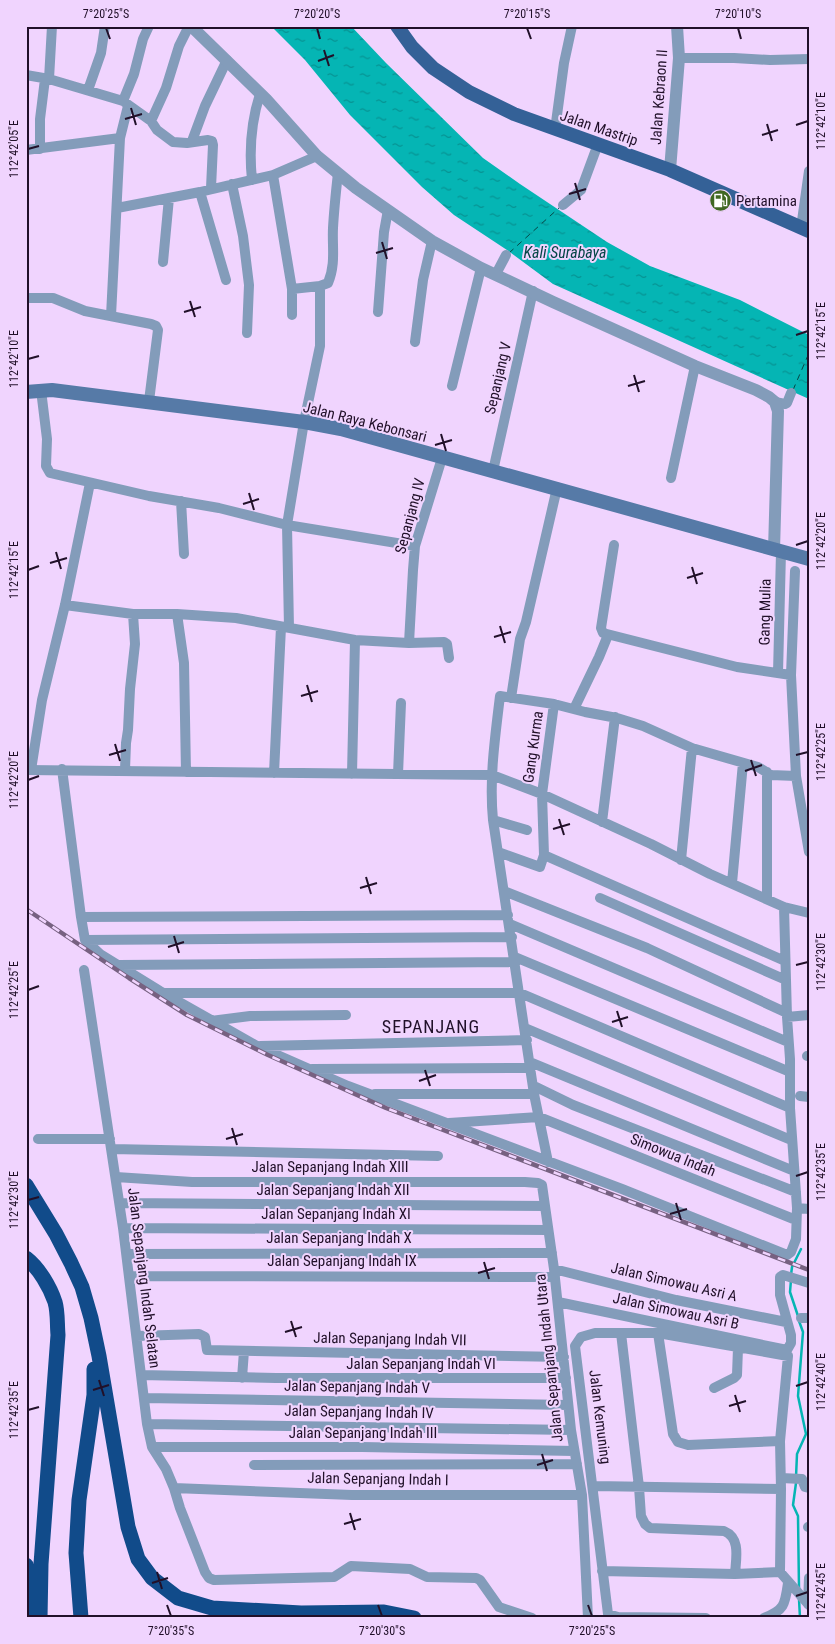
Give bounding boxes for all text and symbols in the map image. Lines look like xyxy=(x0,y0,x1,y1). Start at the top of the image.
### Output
text: 7°20'25"S xyxy=(83,7,129,21)
text: 7°20'20"S xyxy=(294,7,340,21)
text: 7°20'15"S xyxy=(504,7,550,21)
text: 7°20'10"S xyxy=(715,7,761,21)
street label: Jalan Kebraon II xyxy=(647,49,671,145)
text: 112°42'10"E xyxy=(814,92,828,150)
street label: Jalan Mastrip xyxy=(558,106,640,150)
text: 112°42'05"E xyxy=(7,120,21,178)
fuel station icon: Pertamina xyxy=(708,189,732,213)
place label: Pertamina xyxy=(736,192,797,210)
water label: Kali Surabaya xyxy=(524,243,606,262)
text: 112°42'15"E xyxy=(814,302,828,360)
text: 112°42'10"E xyxy=(7,330,21,388)
street label: Sepanjang V xyxy=(481,339,515,416)
street label: Jalan Raya Kebonsari xyxy=(301,398,429,446)
street label: Sepanjang IV xyxy=(391,476,429,556)
text: 112°42'20"E xyxy=(814,512,828,570)
text: 112°42'15"E xyxy=(7,541,21,599)
street label: Gang Mulia xyxy=(755,578,775,646)
street label: Gang Kurma xyxy=(519,710,547,784)
text: 112°42'25"E xyxy=(814,723,828,781)
text: 112°42'20"E xyxy=(7,751,21,809)
text: 112°42'30"E xyxy=(814,933,828,991)
text: 112°42'25"E xyxy=(7,961,21,1019)
district label: SEPANJANG xyxy=(382,1016,480,1037)
street label: Simowua Indah xyxy=(628,1130,718,1180)
text: 112°42'35"E xyxy=(814,1143,828,1201)
street label: Jalan Sepanjang Indah XIII xyxy=(252,1158,408,1176)
text: 112°42'30"E xyxy=(7,1171,21,1229)
street label: Jalan Sepanjang Indah XII xyxy=(256,1181,410,1199)
street label: Jalan Sepanjang Indah Selatan xyxy=(124,1187,164,1369)
street label: Jalan Sepanjang Indah XI xyxy=(261,1205,411,1223)
street label: Jalan Sepanjang Indah X xyxy=(266,1229,412,1247)
street label: Jalan Sepanjang Indah IX xyxy=(267,1252,417,1270)
street label: Jalan Simowau Asri A xyxy=(609,1259,739,1305)
street label: Jalan Sepanjang Indah Utara xyxy=(531,1273,567,1443)
street label: Jalan Simowau Asri B xyxy=(611,1289,741,1333)
street label: Jalan Sepanjang Indah VII xyxy=(313,1329,467,1349)
text: 112°42'40"E xyxy=(814,1353,828,1411)
street label: Jalan Sepanjang Indah VI xyxy=(346,1355,496,1373)
street label: Jalan Kemuning xyxy=(585,1369,615,1465)
street label: Jalan Sepanjang Indah V xyxy=(284,1377,431,1397)
text: 112°42'35"E xyxy=(7,1381,21,1439)
street label: Jalan Sepanjang Indah IV xyxy=(284,1402,435,1422)
street label: Jalan Sepanjang Indah III xyxy=(289,1424,437,1442)
street label: Jalan Sepanjang Indah I xyxy=(307,1469,449,1489)
text: 112°42'45"E xyxy=(814,1563,828,1621)
text: 7°20'35"S xyxy=(148,1624,194,1638)
text: 7°20'30"S xyxy=(359,1624,405,1638)
text: 7°20'25"S xyxy=(569,1624,615,1638)

